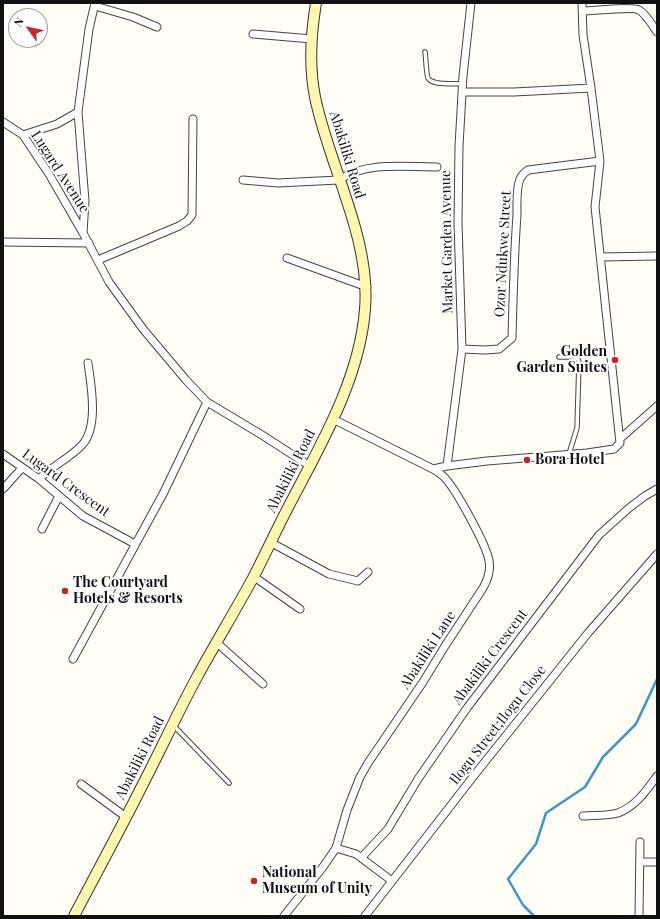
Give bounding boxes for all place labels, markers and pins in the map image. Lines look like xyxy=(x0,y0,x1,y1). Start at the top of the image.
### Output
place label: Golden Garden Suites xyxy=(516,344,607,376)
marker: Golden Garden Suites xyxy=(610,355,620,365)
place label: Bora Hotel xyxy=(535,452,604,468)
marker: Bora Hotel xyxy=(522,455,532,465)
place label: The Courtyard Hotels & Resorts xyxy=(73,575,183,608)
marker: The Courtyard Hotels & Resorts xyxy=(60,586,70,596)
place label: National Museum of Unity xyxy=(262,865,372,898)
marker: National Museum of Unity xyxy=(249,876,259,886)

